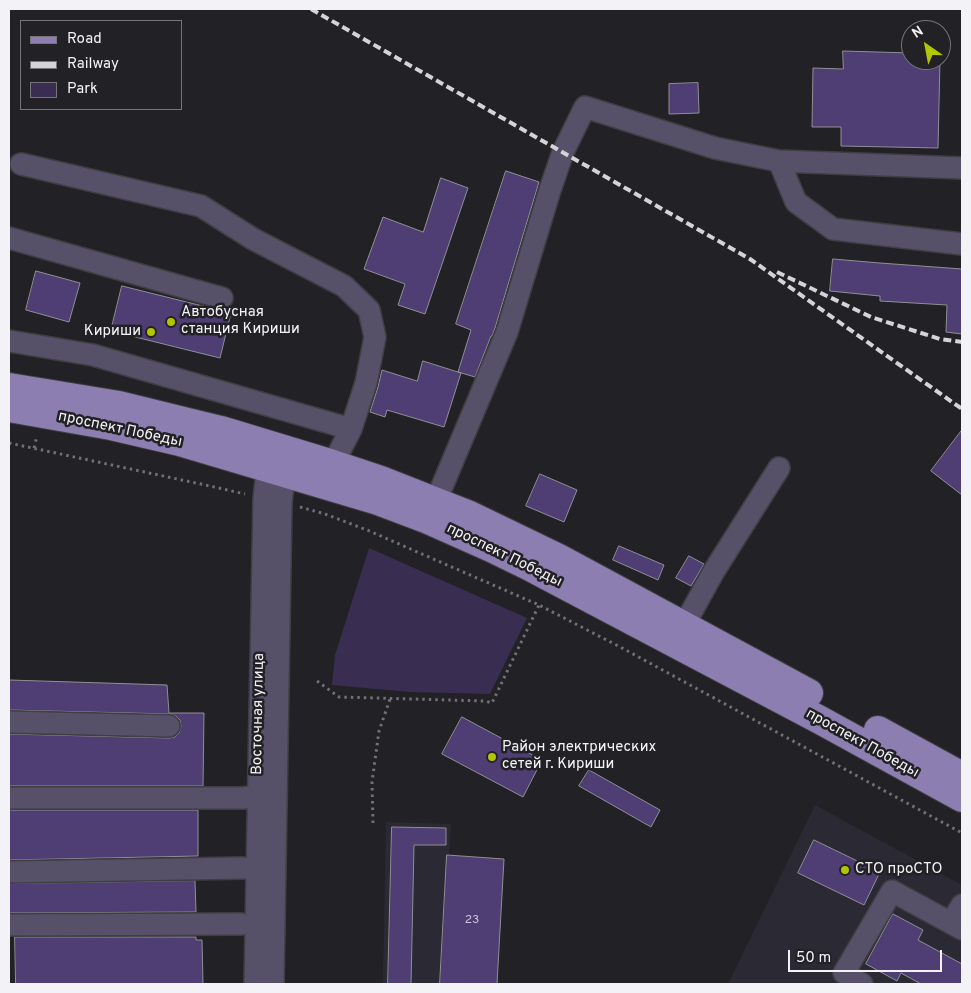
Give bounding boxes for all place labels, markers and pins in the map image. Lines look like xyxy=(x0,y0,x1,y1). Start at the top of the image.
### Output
place label: Автобусная станция Кириши xyxy=(181,304,300,339)
marker: Автобусная станция Кириши xyxy=(165,316,177,328)
place label: Кириши xyxy=(84,323,141,341)
marker: Кириши xyxy=(145,326,157,338)
place label: Район электрических сетей г. Кириши xyxy=(502,739,656,774)
marker: Район электрических сетей г. Кириши xyxy=(486,751,498,763)
place label: СТО проСТО xyxy=(855,861,942,879)
marker: СТО проСТО xyxy=(839,864,851,876)

